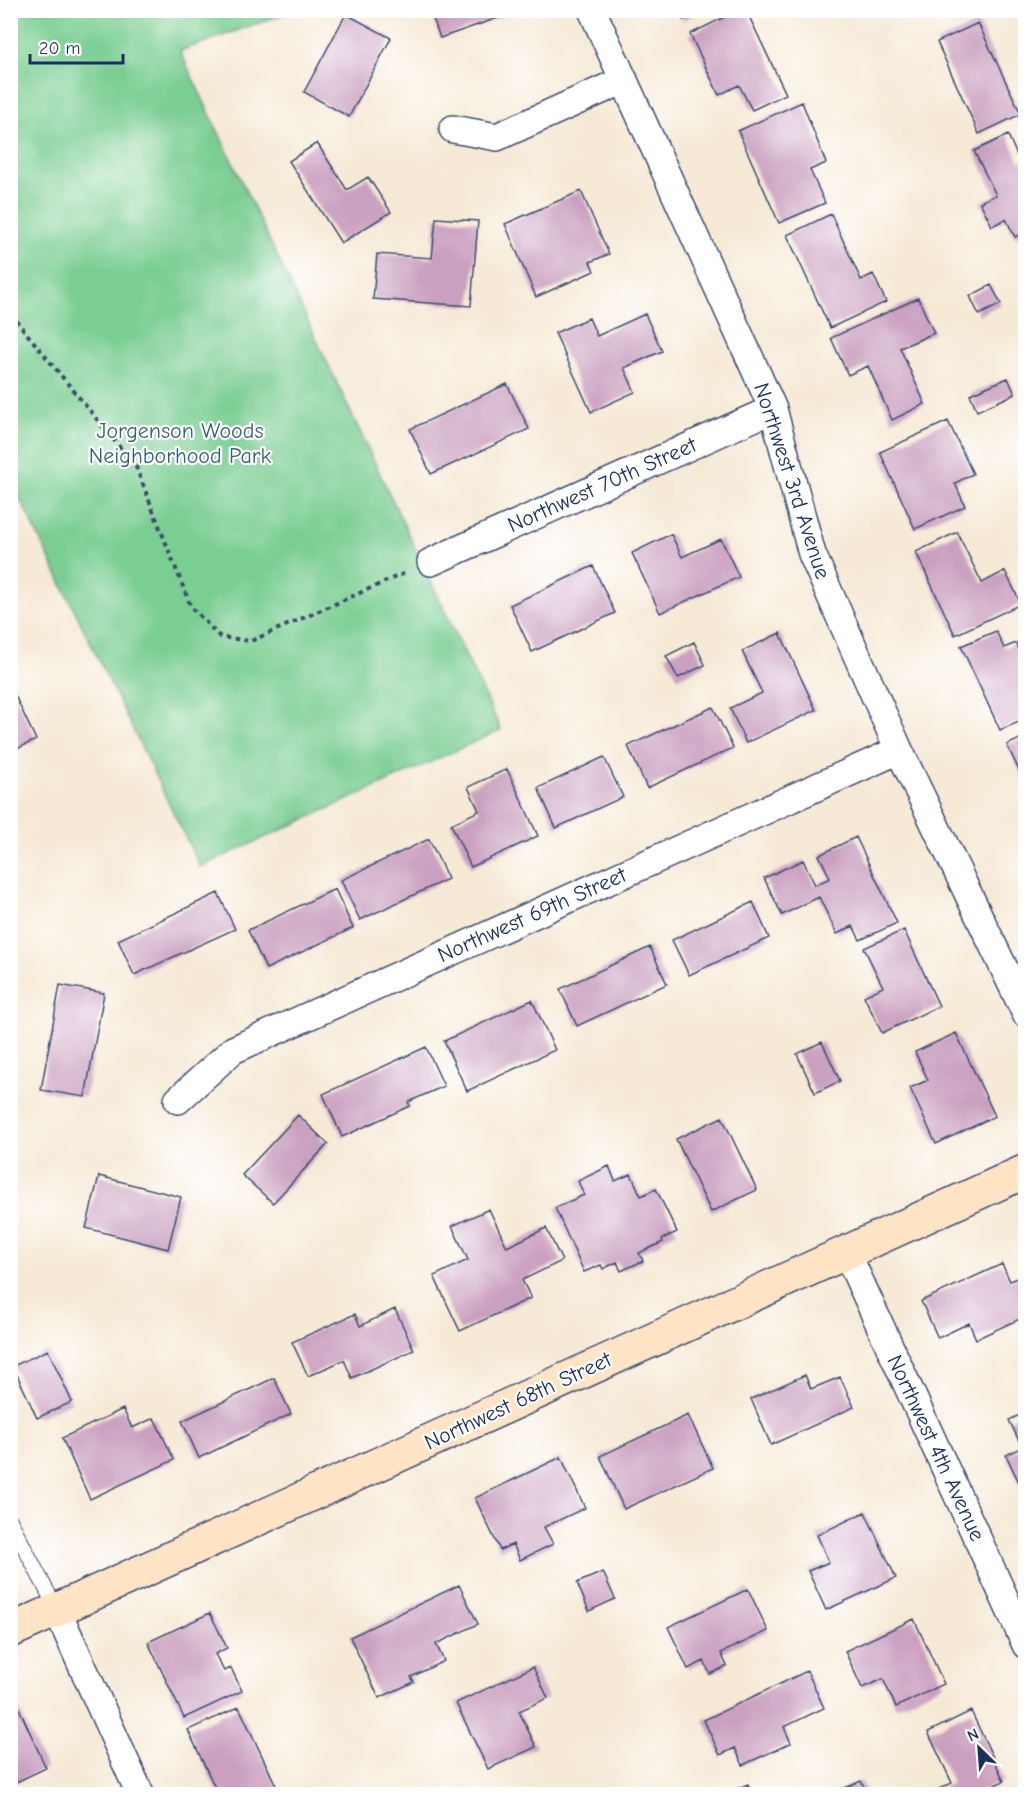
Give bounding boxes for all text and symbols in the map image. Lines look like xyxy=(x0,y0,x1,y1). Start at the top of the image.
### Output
scale bar xyxy=(30,27,123,65)
text: 20 m xyxy=(39,38,80,59)
street label: Northwest 3rd Avenue xyxy=(748,380,836,582)
park label: Jorgenson Woods Neighborhood Park xyxy=(89,418,271,469)
street label: Northwest 70th Street xyxy=(504,431,701,538)
street label: Northwest 69th Street xyxy=(434,861,631,968)
street label: Northwest 68th Street xyxy=(420,1346,616,1456)
street label: Northwest 4th Avenue xyxy=(881,1351,991,1545)
north arrow xyxy=(949,1718,1009,1778)
text: N xyxy=(965,1725,982,1746)

